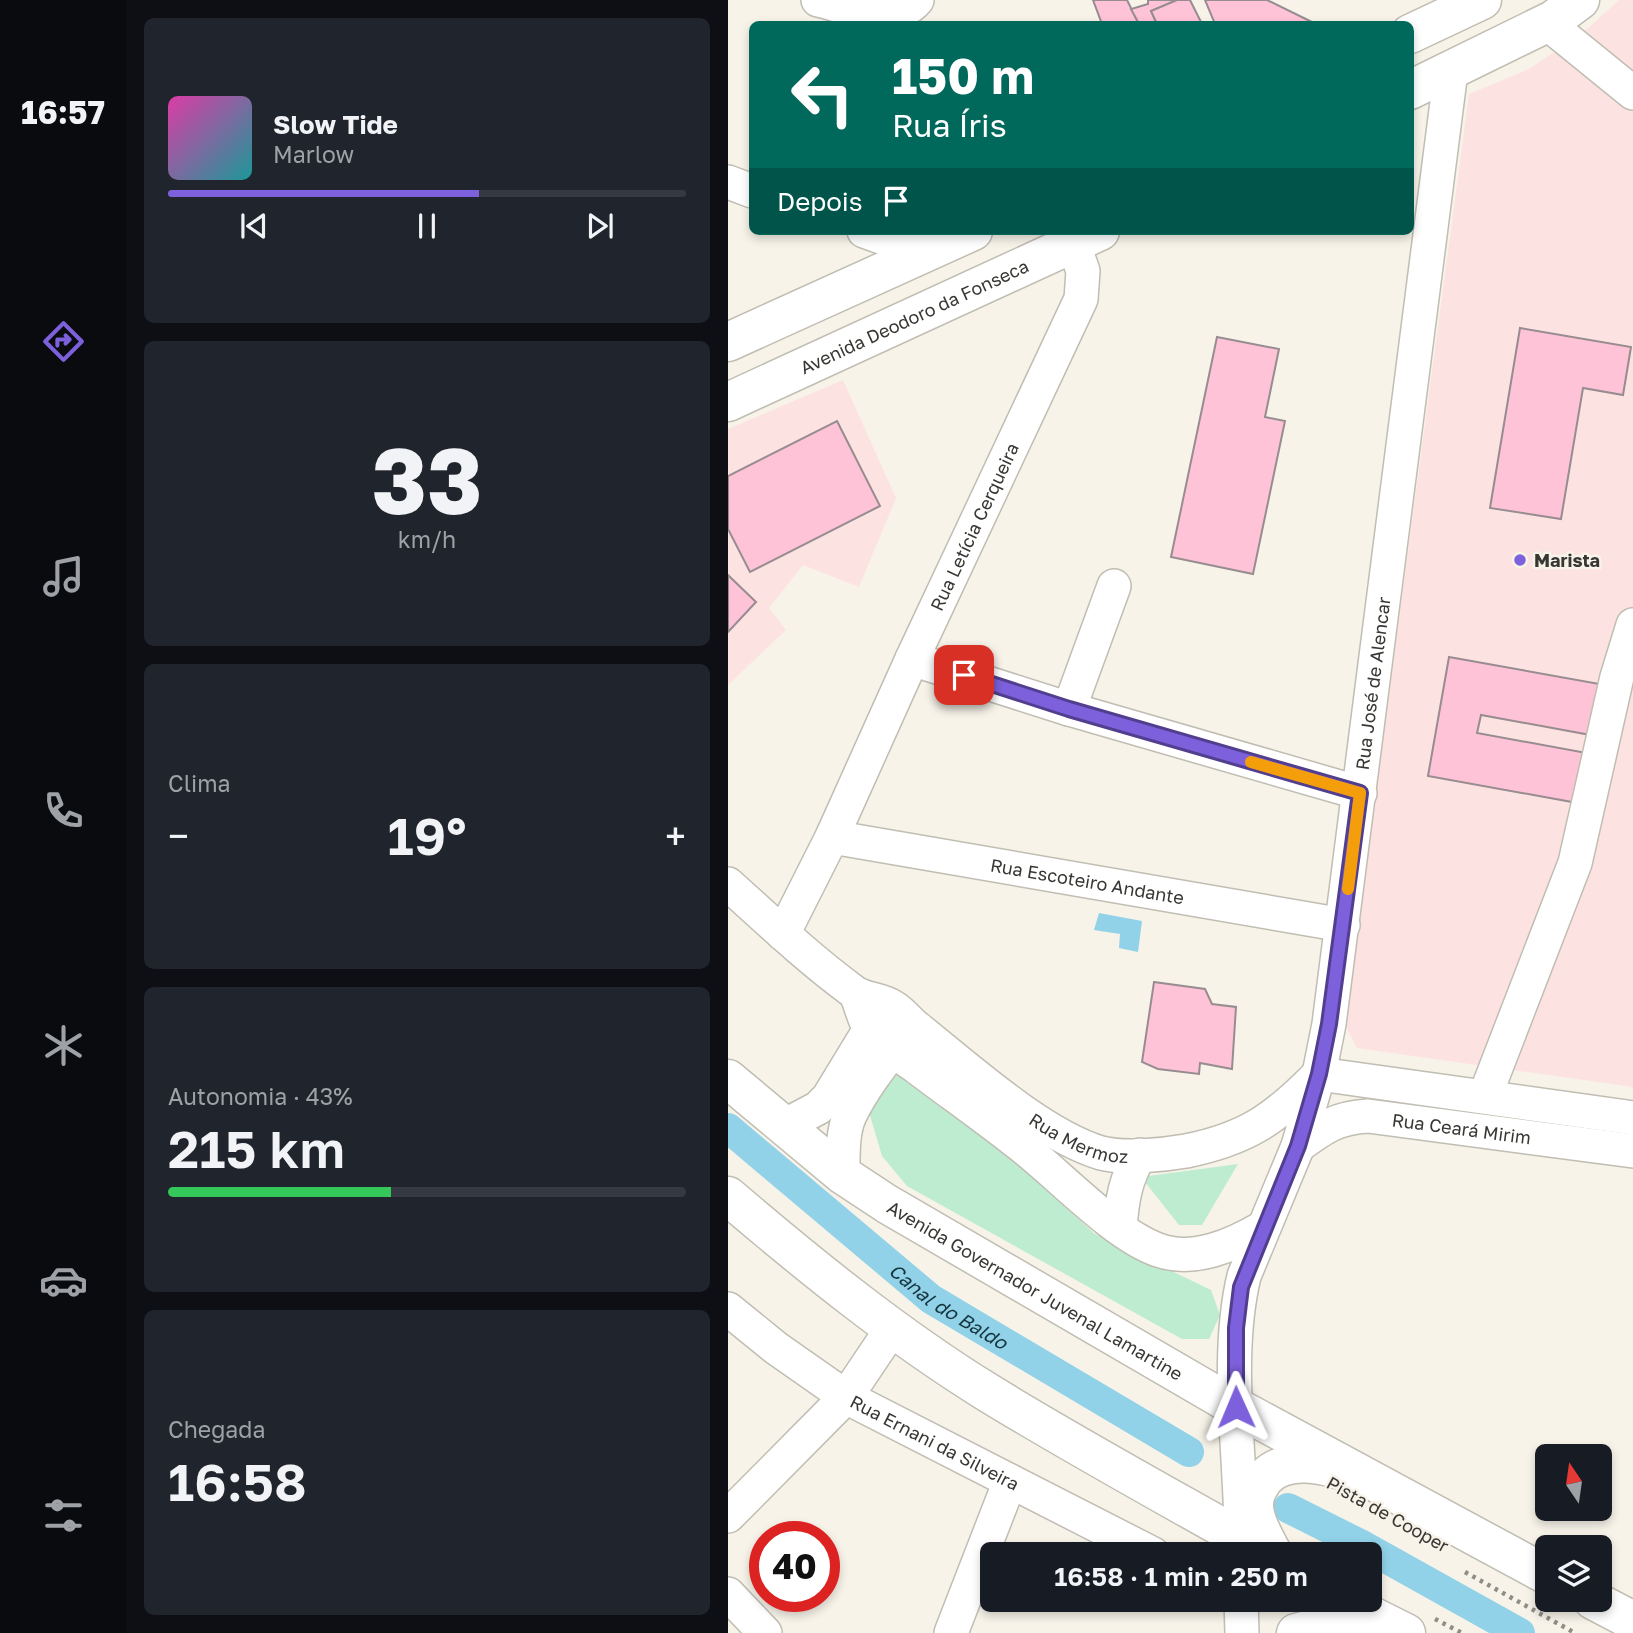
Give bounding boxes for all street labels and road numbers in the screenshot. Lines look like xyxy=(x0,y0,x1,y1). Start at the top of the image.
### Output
street label: Avenida Deodoro da Fonseca xyxy=(797,254,1032,378)
street label: Rua Letícia Cerqueira xyxy=(925,439,1023,614)
street label: Rua José de Alencar xyxy=(1351,595,1395,771)
street label: Rua Escoteiro Andante xyxy=(989,853,1186,908)
street label: Rua Mermoz xyxy=(1025,1108,1129,1167)
street label: Rua Ceará Mirim xyxy=(1391,1108,1532,1148)
street label: Avenida Governador Juvenal Lamartine xyxy=(884,1196,1187,1385)
street label: Rua Ernani da Silveira xyxy=(847,1390,1023,1495)
street label: Pista de Cooper xyxy=(1323,1471,1453,1557)

